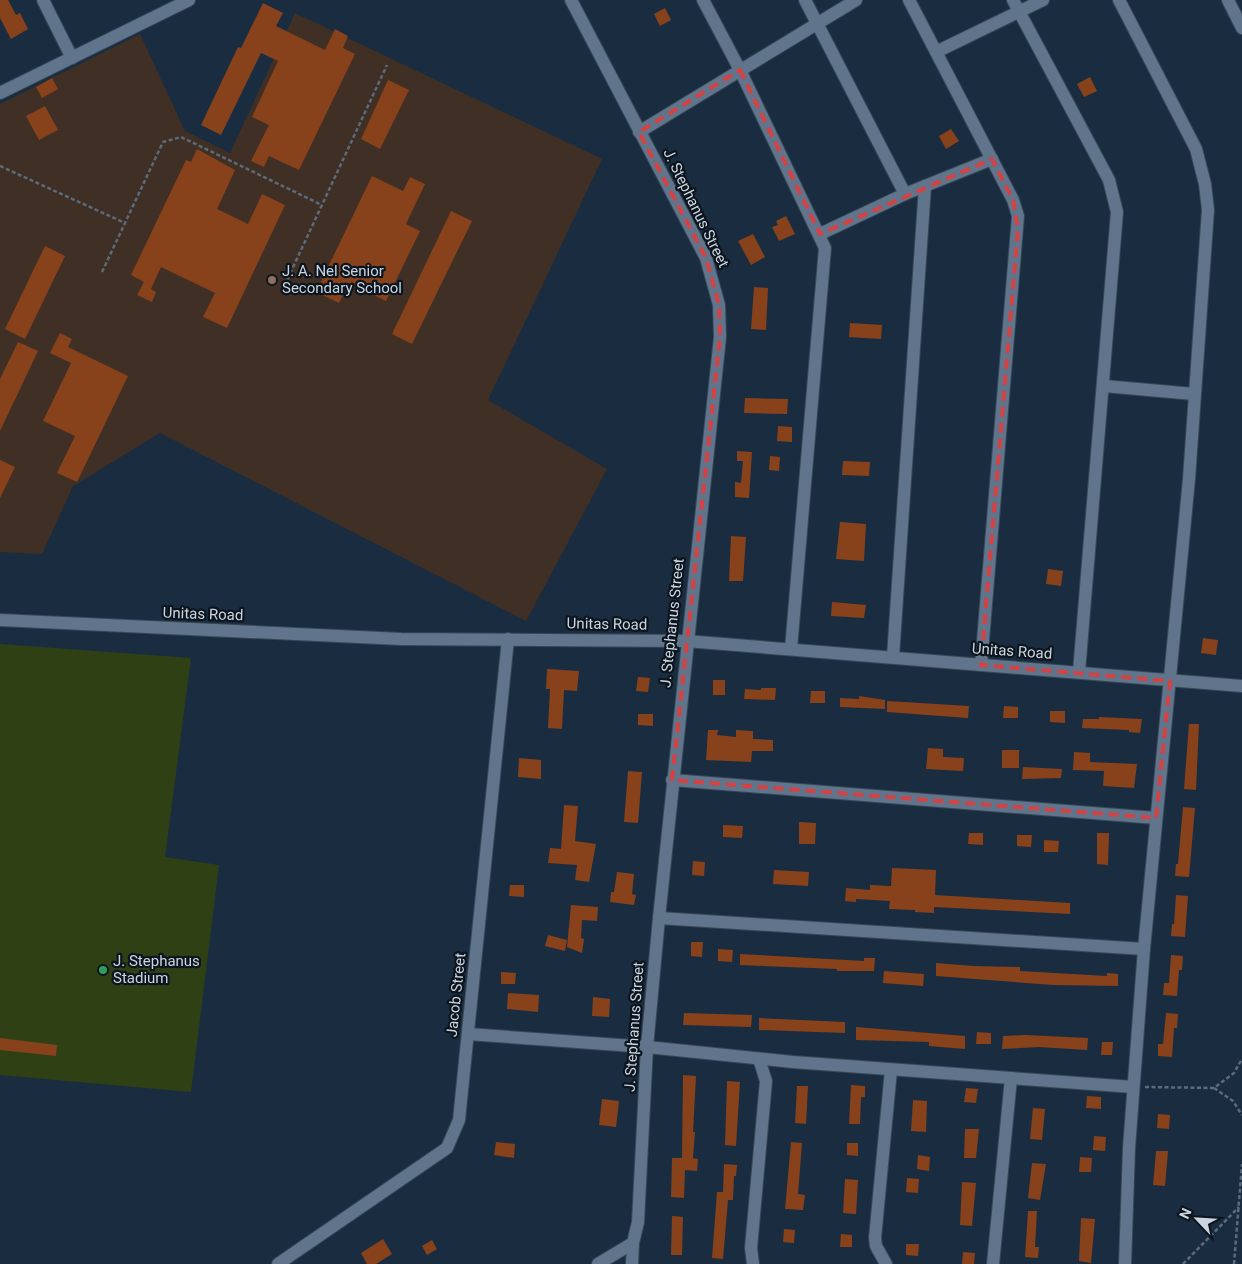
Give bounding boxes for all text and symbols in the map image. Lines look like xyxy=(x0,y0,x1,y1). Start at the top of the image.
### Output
street label: J. Stephanus Street xyxy=(659,146,733,271)
place label: J. A. Nel Senior Secondary School xyxy=(282,262,402,297)
marker: J. A. Nel Senior Secondary School xyxy=(266,274,278,286)
street label: J. Stephanus Street xyxy=(656,557,688,689)
street label: Unitas Road xyxy=(162,604,244,624)
street label: Unitas Road xyxy=(567,614,647,634)
street label: Unitas Road xyxy=(971,639,1053,663)
place label: J. Stephanus Stadium xyxy=(113,952,200,987)
street label: Jacob Street xyxy=(443,952,469,1038)
street label: J. Stephanus Street xyxy=(620,961,648,1093)
marker: J. Stephanus Stadium xyxy=(97,964,109,976)
north arrow xyxy=(1172,1194,1222,1244)
text: N xyxy=(1176,1206,1195,1221)

